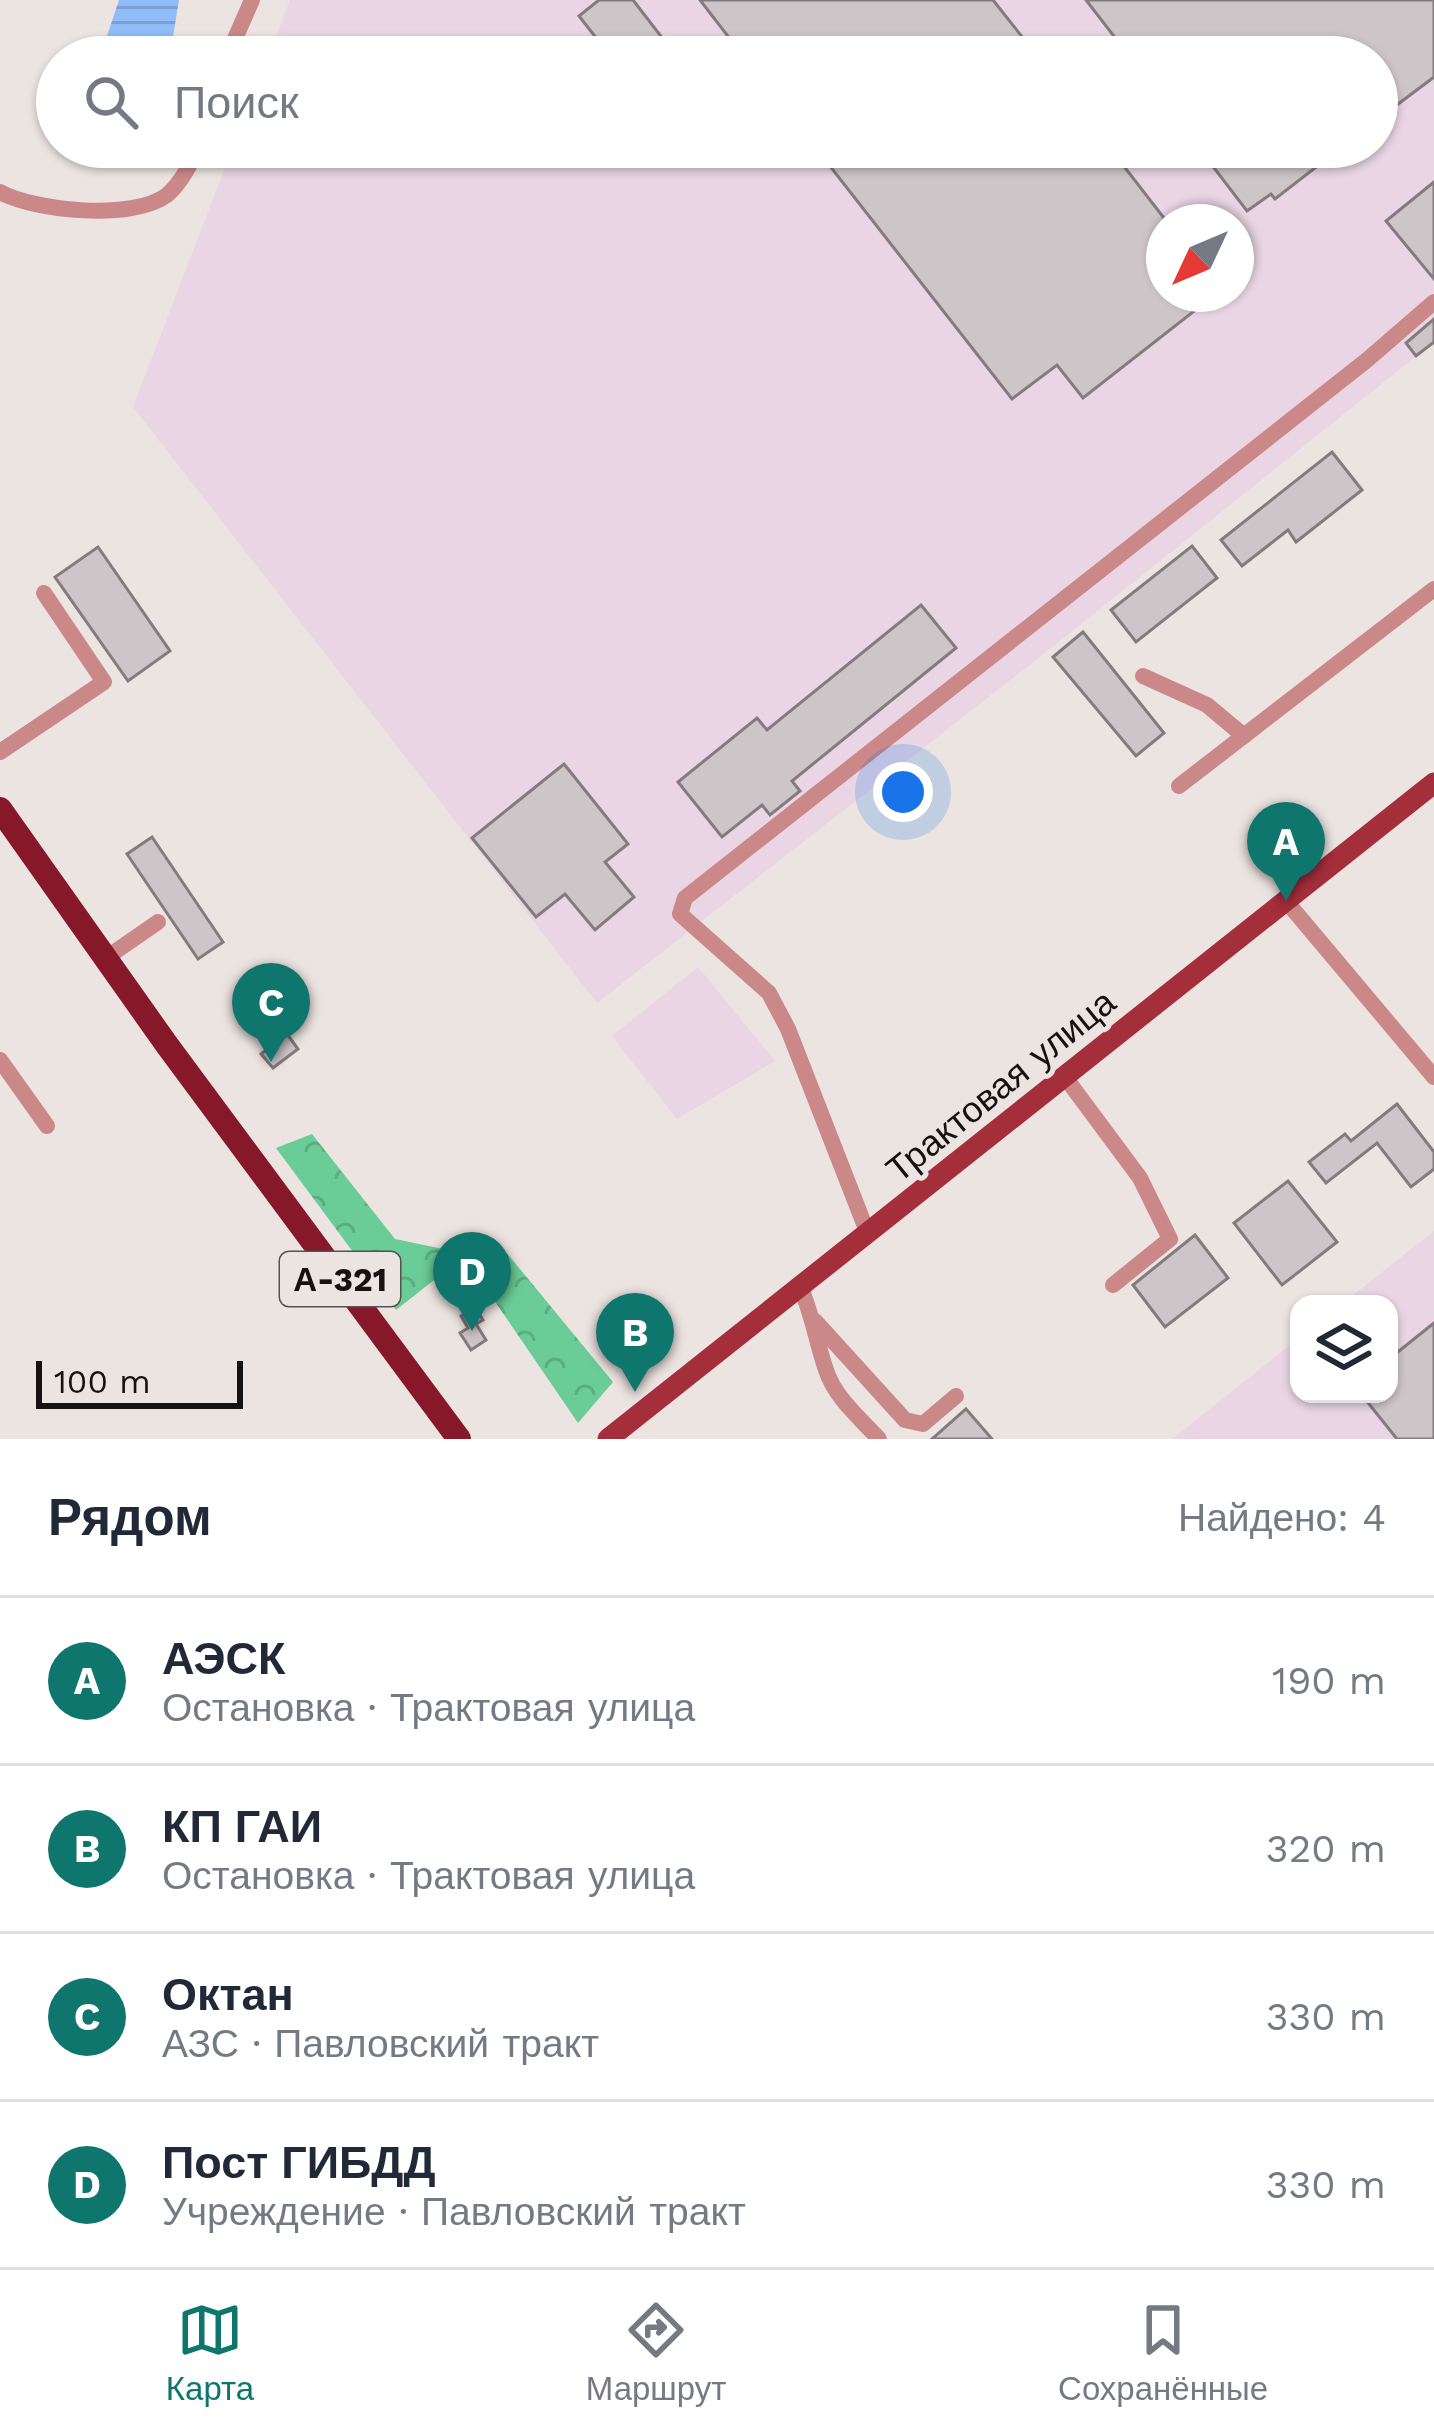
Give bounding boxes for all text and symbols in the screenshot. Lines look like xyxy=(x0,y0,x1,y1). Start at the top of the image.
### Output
search box xyxy=(36,36,1398,168)
icon: search xyxy=(78,69,144,135)
text: Поиск xyxy=(174,76,299,129)
north arrow xyxy=(1146,204,1254,312)
your location xyxy=(873,762,933,822)
pin: A xyxy=(1247,802,1325,901)
pin: C xyxy=(232,963,310,1062)
street label: Трактовая улица xyxy=(878,980,1124,1191)
pin: D xyxy=(433,1232,511,1331)
road number: А-321 xyxy=(280,1252,400,1306)
pin: B xyxy=(596,1293,674,1392)
map controls xyxy=(1290,1295,1398,1403)
button: layers xyxy=(1290,1295,1398,1403)
scale bar xyxy=(36,1355,243,1408)
text: 100 m xyxy=(54,1362,151,1401)
text: Рядом xyxy=(48,1488,212,1547)
text: Найдено: 4 xyxy=(1178,1495,1386,1540)
text: АЭСК xyxy=(162,1632,285,1685)
text: A xyxy=(74,1658,100,1703)
text: 190 m xyxy=(1272,1658,1386,1703)
text: Остановка · Трактовая улица xyxy=(162,1685,695,1730)
text: КП ГАИ xyxy=(162,1800,322,1853)
text: B xyxy=(74,1826,100,1871)
text: 320 m xyxy=(1266,1826,1386,1871)
text: Остановка · Трактовая улица xyxy=(162,1853,695,1898)
text: Октан xyxy=(162,1968,294,2021)
text: C xyxy=(74,1994,100,2039)
text: 330 m xyxy=(1266,1994,1386,2039)
text: АЗС · Павловский тракт xyxy=(162,2021,599,2066)
text: Пост ГИБДД xyxy=(162,2136,436,2189)
text: D xyxy=(73,2162,101,2207)
text: 330 m xyxy=(1266,2162,1386,2207)
text: Учреждение · Павловский тракт xyxy=(162,2189,746,2234)
tab: Карта xyxy=(166,2297,254,2408)
tab: Маршрут xyxy=(586,2297,726,2408)
tab: Сохранённые xyxy=(1058,2297,1268,2408)

